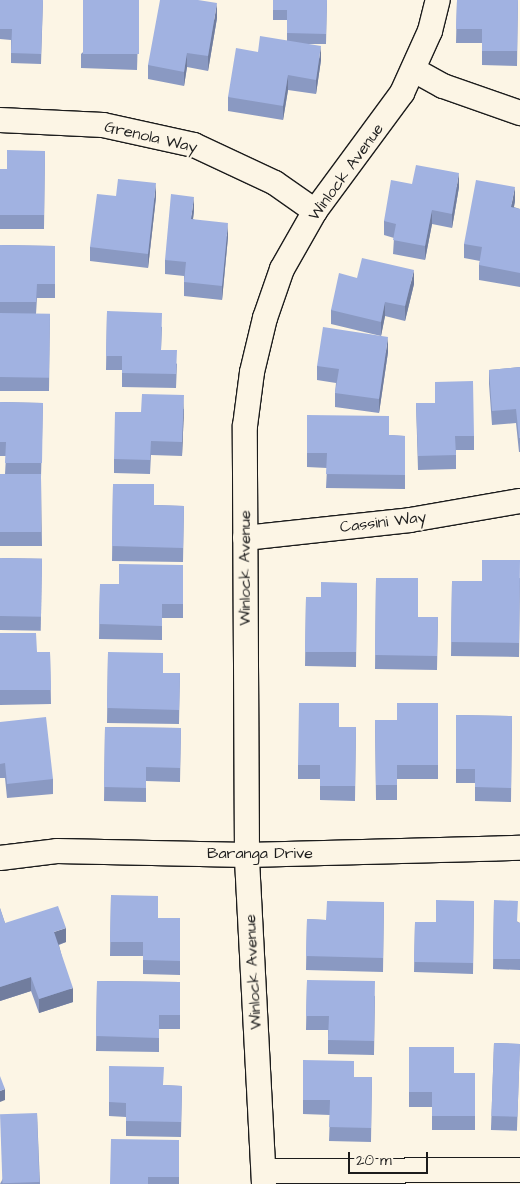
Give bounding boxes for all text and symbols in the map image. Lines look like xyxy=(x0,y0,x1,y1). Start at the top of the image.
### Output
street label: Grenola Way xyxy=(103,117,199,157)
street label: Winlock Avenue xyxy=(304,120,388,224)
street label: Cassini Way xyxy=(339,507,427,537)
street label: Winlock Avenue xyxy=(235,510,255,626)
street label: Baranga Drive xyxy=(207,843,313,863)
street label: Winlock Avenue xyxy=(240,914,266,1030)
scale bar xyxy=(350,1142,430,1174)
text: 20 m xyxy=(356,1150,392,1171)

